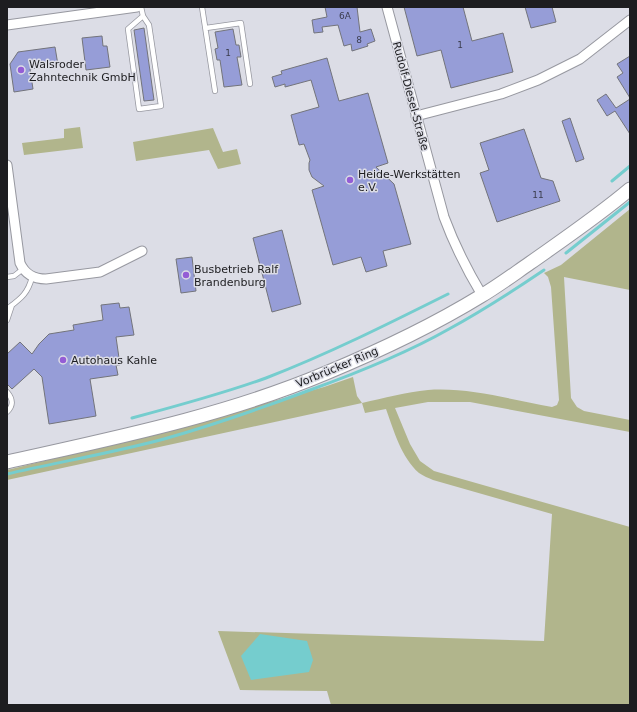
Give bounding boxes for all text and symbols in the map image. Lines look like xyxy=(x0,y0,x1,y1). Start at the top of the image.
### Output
house number: 6A xyxy=(339,11,352,21)
house number: 8 xyxy=(356,35,362,45)
street label: Rudolf-Diesel-Straße xyxy=(390,40,431,152)
house number: 1 xyxy=(457,40,463,50)
house number: 1 xyxy=(225,48,231,58)
place label: Walsroder Zahntechnik GmbH xyxy=(29,58,136,84)
marker: Walsroder Zahntechnik GmbH xyxy=(16,65,26,75)
place label: Heide-Werkstätten e.V. xyxy=(358,168,460,194)
marker: Heide-Werkstätten e.V. xyxy=(345,175,355,185)
house number: 11 xyxy=(532,190,544,200)
place label: Busbetrieb Ralf Brandenburg xyxy=(194,263,279,289)
marker: Busbetrieb Ralf Brandenburg xyxy=(181,270,191,280)
street label: Vorbrücker Ring xyxy=(294,344,380,391)
place label: Autohaus Kahle xyxy=(71,354,157,367)
marker: Autohaus Kahle xyxy=(58,355,68,365)

